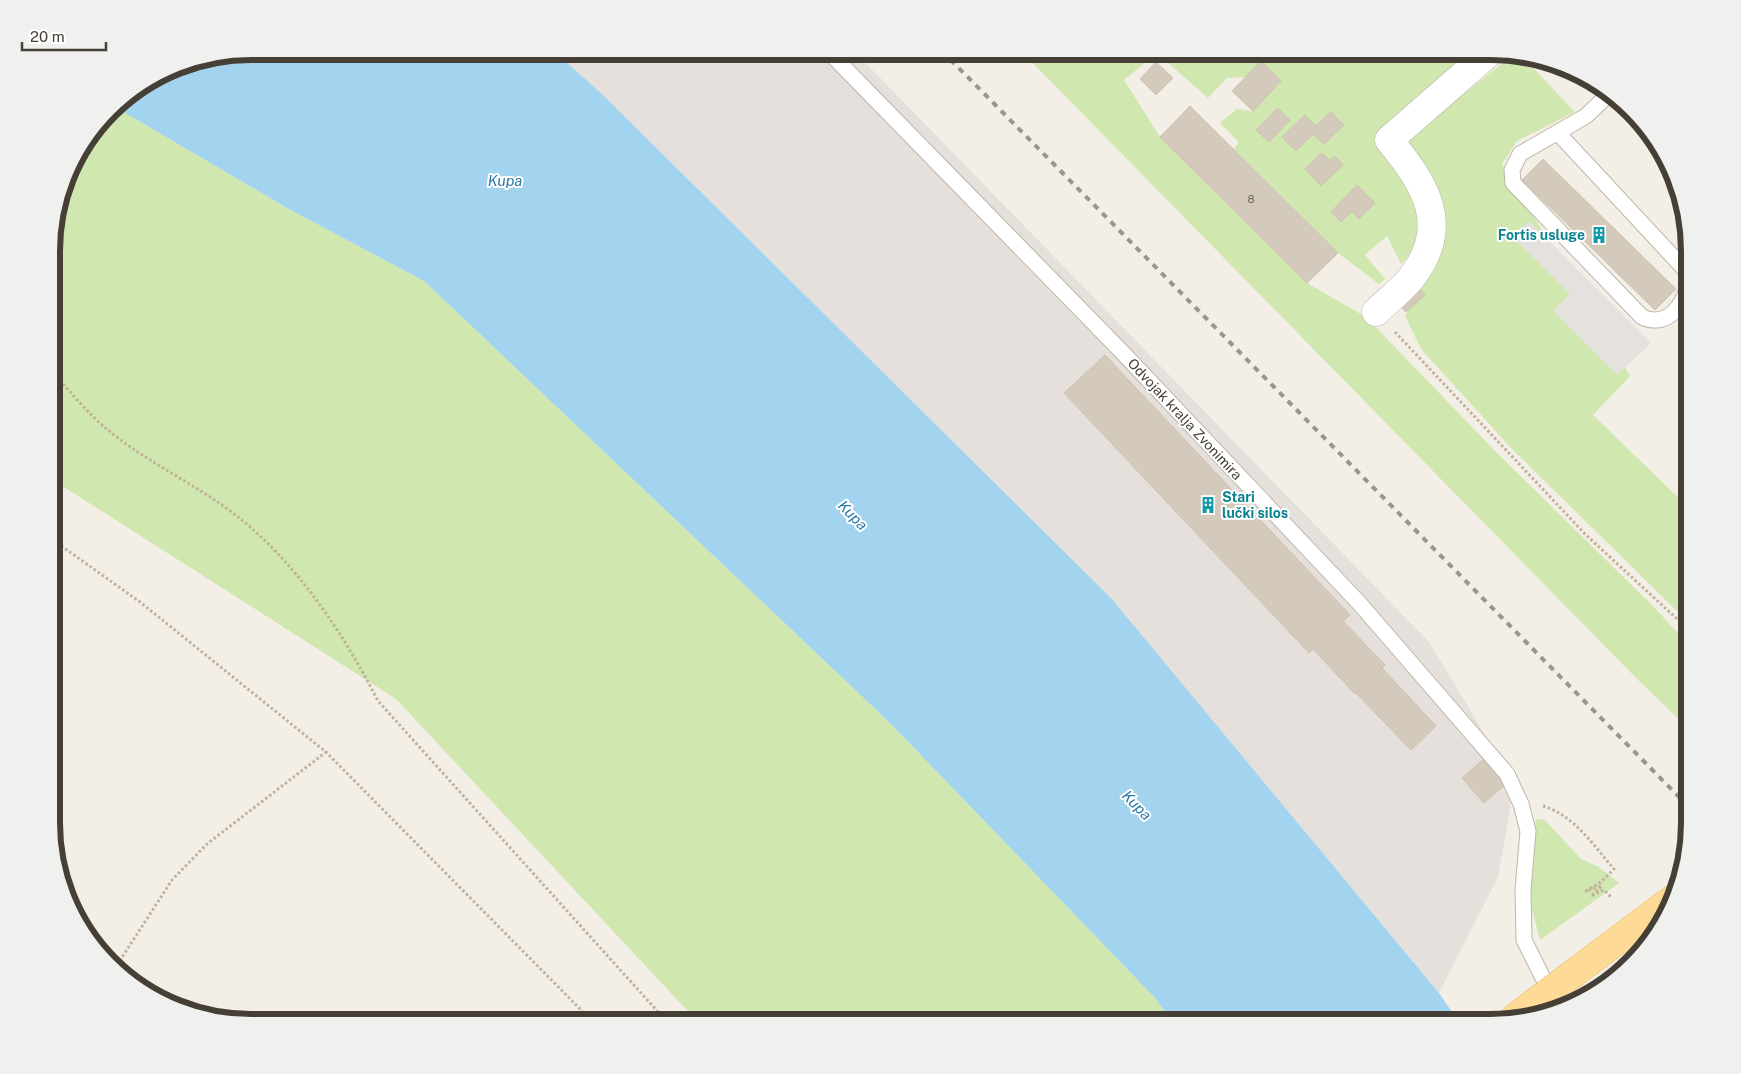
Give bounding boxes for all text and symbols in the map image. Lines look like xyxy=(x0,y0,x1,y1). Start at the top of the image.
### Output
scale bar xyxy=(22,20,106,52)
text: 20 m xyxy=(30,28,65,45)
water label: Kupa xyxy=(488,172,522,189)
house number: 8 xyxy=(1247,193,1255,205)
building icon: Fortis usluge xyxy=(1589,225,1609,245)
place label: Fortis usluge xyxy=(1498,227,1585,243)
street label: Odvojak kralja Zvonimira xyxy=(1125,355,1245,483)
place label: Stari lučki silos xyxy=(1222,489,1288,521)
building icon: Stari lučki silos xyxy=(1198,495,1218,515)
water label: Kupa xyxy=(835,497,871,533)
water label: Kupa xyxy=(1119,787,1155,823)

